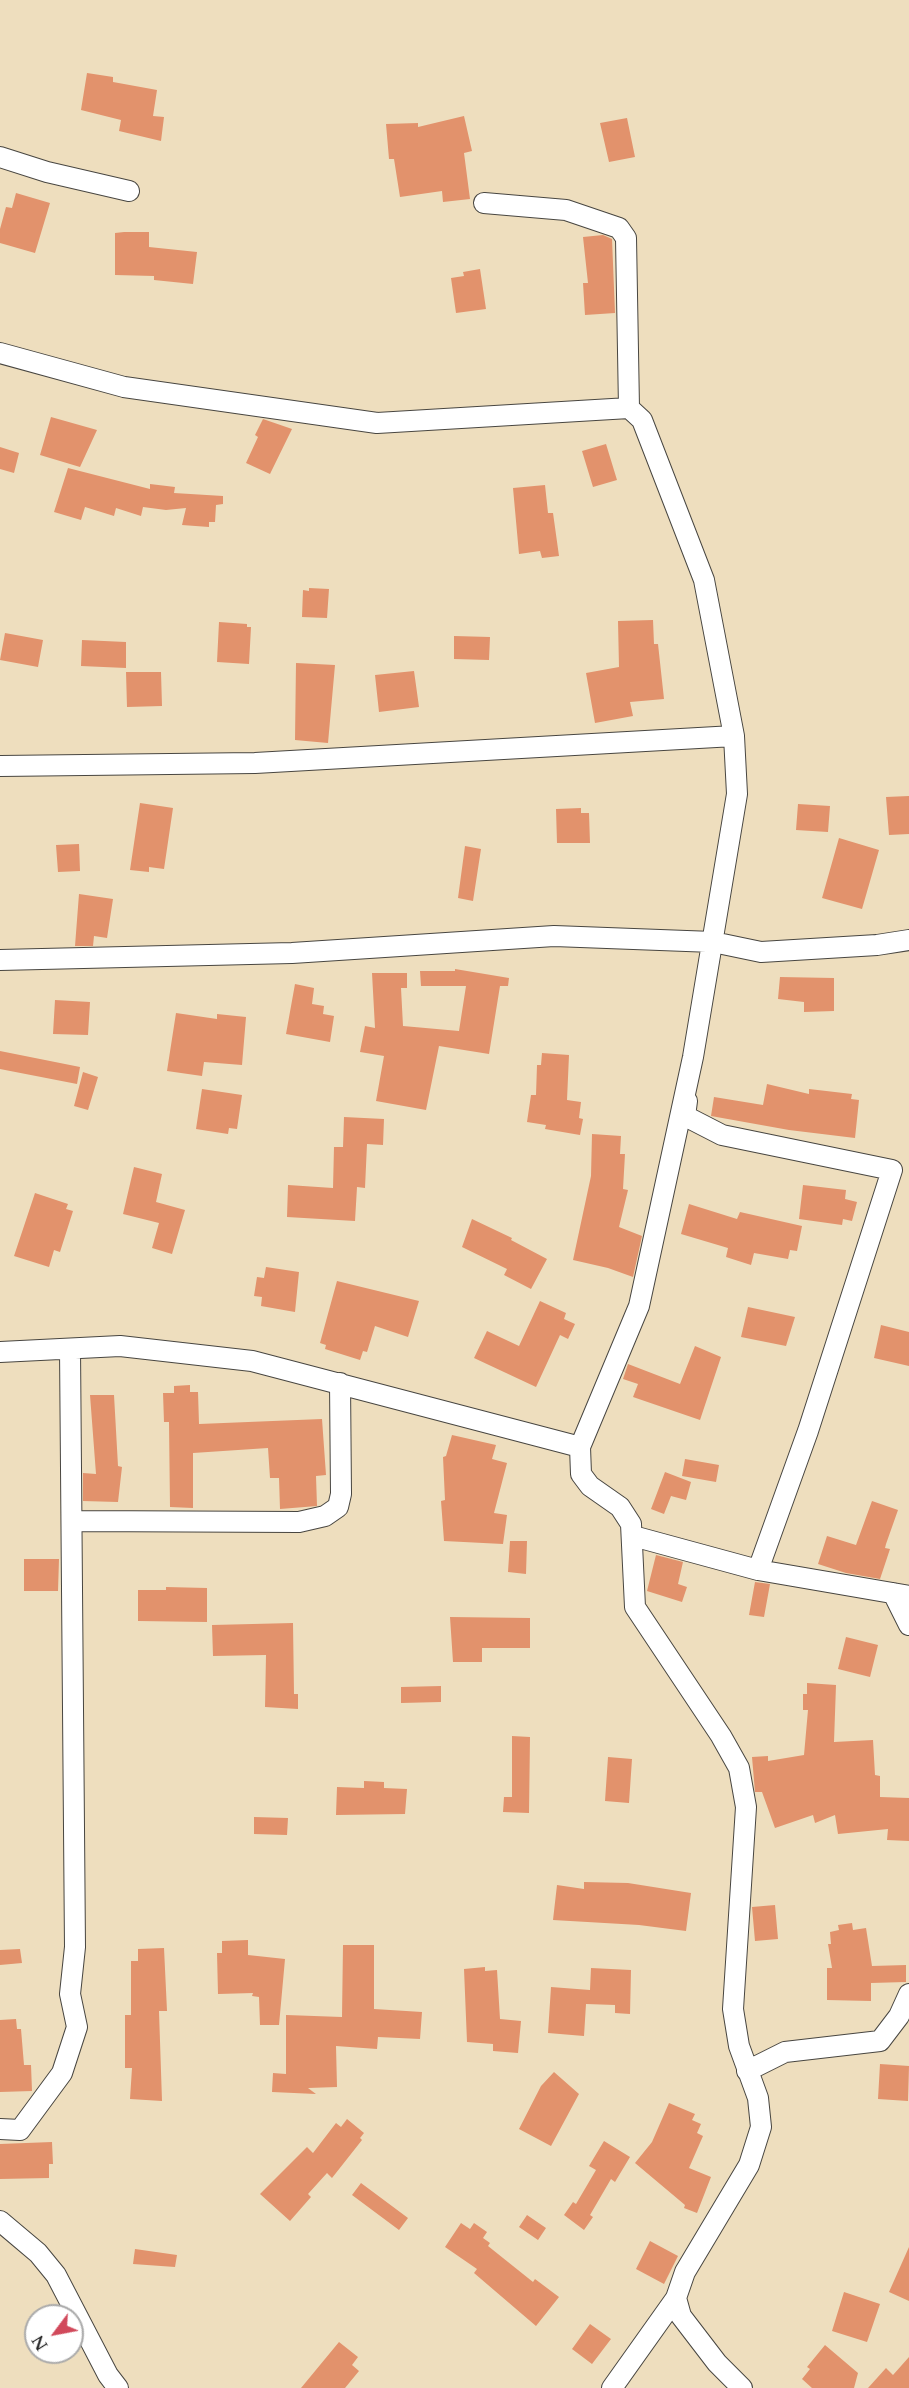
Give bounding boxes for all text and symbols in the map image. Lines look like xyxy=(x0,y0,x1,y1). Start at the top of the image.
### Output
north arrow xyxy=(24,2304,84,2364)
text: N xyxy=(27,2331,53,2354)

